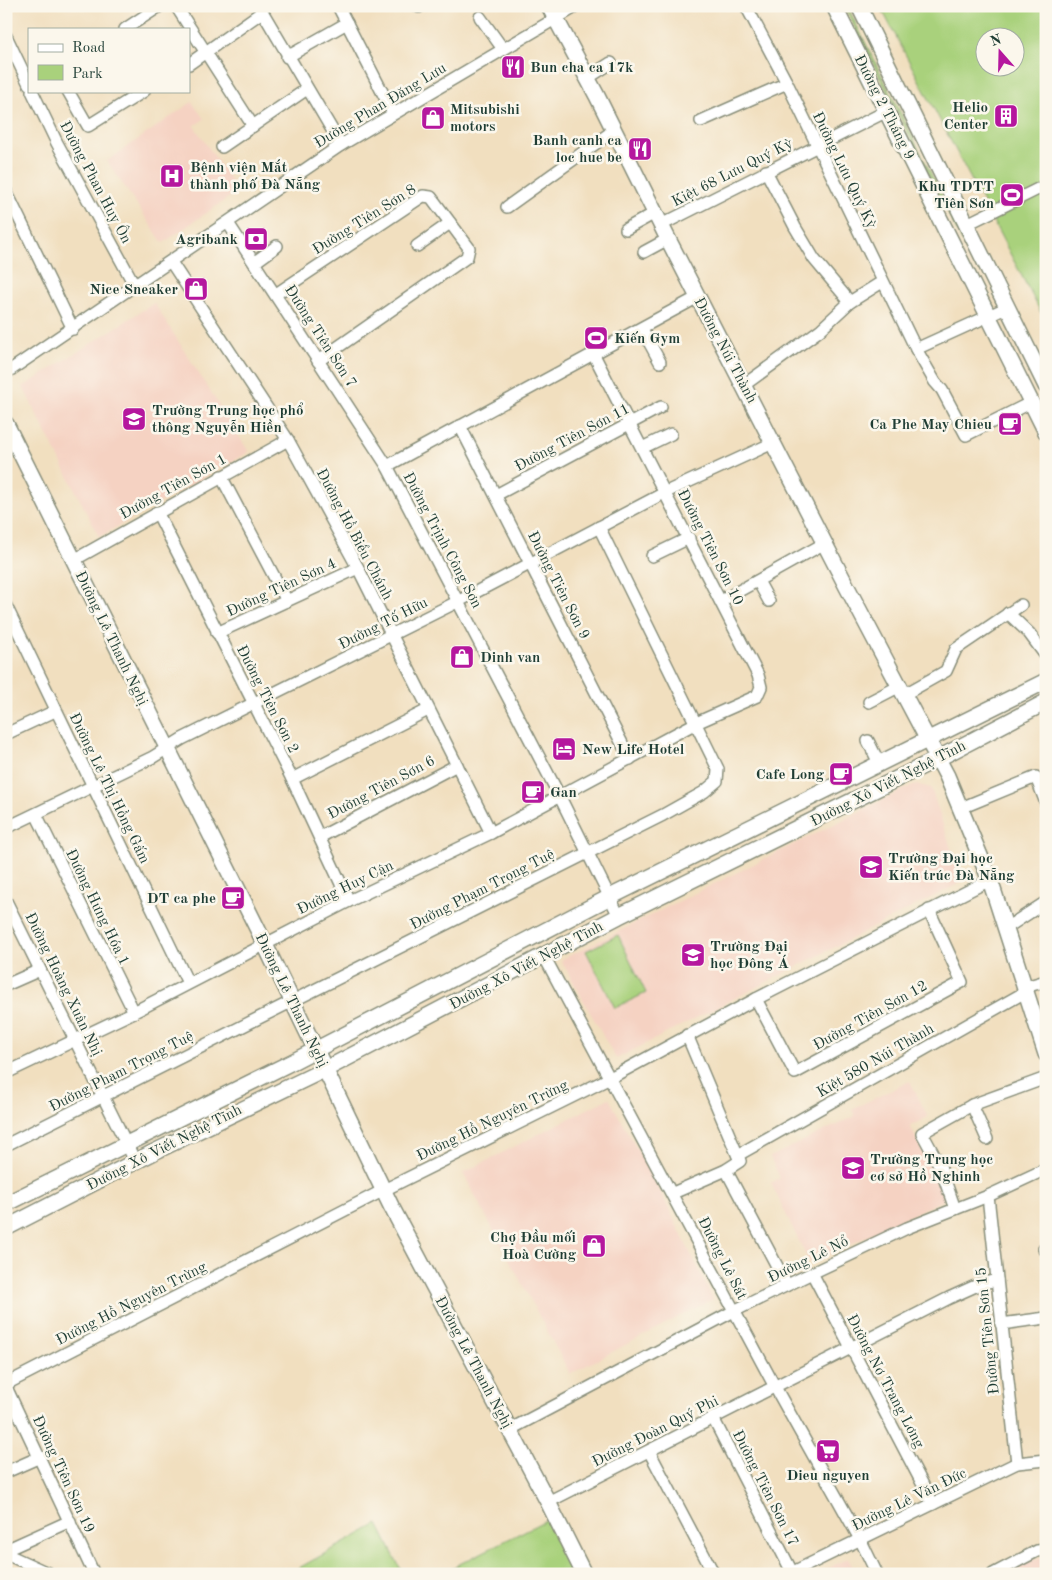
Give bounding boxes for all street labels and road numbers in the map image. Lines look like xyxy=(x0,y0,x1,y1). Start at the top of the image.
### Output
street label: Đường 2 Tháng 9 xyxy=(851,53,917,163)
street label: Đường Phan Đăng Lưu xyxy=(312,61,449,152)
street label: Đường Lưu Quý Kỳ xyxy=(809,110,878,231)
street label: Đường Phan Huy Ôn xyxy=(56,118,136,246)
street label: Kiệt 68 Lưu Quý Kỳ xyxy=(670,136,796,210)
street label: Đường Tiên Sơn 8 xyxy=(310,182,419,258)
street label: Đường Tiên Sơn 7 xyxy=(281,283,358,391)
street label: Đường Núi Thành xyxy=(690,295,759,406)
street label: Đường Tiên Sơn 11 xyxy=(513,402,633,475)
street label: Đường Tiên Sơn 1 xyxy=(118,452,229,523)
street label: Đường Hồ Biểu Chánh xyxy=(313,466,396,603)
street label: Đường Trịnh Công Sơn xyxy=(399,470,484,611)
street label: Đường Tiên Sơn 10 xyxy=(674,487,745,608)
street label: Đường Tiên Sơn 9 xyxy=(524,529,591,642)
street label: Đường Tiên Sơn 4 xyxy=(225,556,339,620)
street label: Đường Lê Thanh Nghị xyxy=(72,569,150,708)
street label: Đường Tố Hữu xyxy=(336,595,431,653)
street label: Đường Tiên Sơn 2 xyxy=(233,643,300,756)
street label: Đường Lê Thị Hồng Gấm xyxy=(66,710,153,866)
street label: Đường Xô Viết Nghệ Tĩnh xyxy=(808,738,968,830)
street label: Đường Tiên Sơn 6 xyxy=(326,754,438,823)
street label: Đường Hưng Hóa 1 xyxy=(62,847,131,968)
street label: Đường Phạm Trọng Tuệ xyxy=(408,847,557,933)
street label: Đường Huy Cận xyxy=(295,859,396,918)
street label: Đường Hoàng Xuân Nhị xyxy=(21,911,104,1059)
street label: Đường Xô Viết Nghệ Tĩnh xyxy=(447,919,606,1013)
street label: Đường Lê Thanh Nghị xyxy=(252,931,330,1070)
street label: Đường Tiên Sơn 12 xyxy=(811,979,930,1054)
street label: Kiệt 580 Núi Thành xyxy=(815,1022,937,1101)
street label: Đường Phạm Trọng Tuệ xyxy=(47,1029,196,1115)
street label: Đường Hồ Nguyên Trừng xyxy=(414,1076,571,1165)
street label: Đường Xô Viết Nghệ Tĩnh xyxy=(84,1102,244,1194)
street label: Đường Lê Sát xyxy=(694,1215,749,1302)
street label: Đường Lê Nổ xyxy=(765,1233,851,1286)
street label: Đường Hồ Nguyên Trừng xyxy=(53,1258,209,1349)
street label: Đường Tiên Sơn 15 xyxy=(974,1267,1003,1395)
street label: Đường Lê Thanh Nghị xyxy=(432,1294,514,1431)
street label: Đường Nơ Trang Lơng xyxy=(843,1312,926,1451)
street label: Đường Đoàn Quý Phi xyxy=(590,1394,721,1471)
street label: Đường Tiên Sơn 19 xyxy=(29,1414,96,1536)
street label: Đường Tiên Sơn 17 xyxy=(729,1428,800,1549)
street label: Đường Lê Văn Đức xyxy=(850,1466,970,1534)

